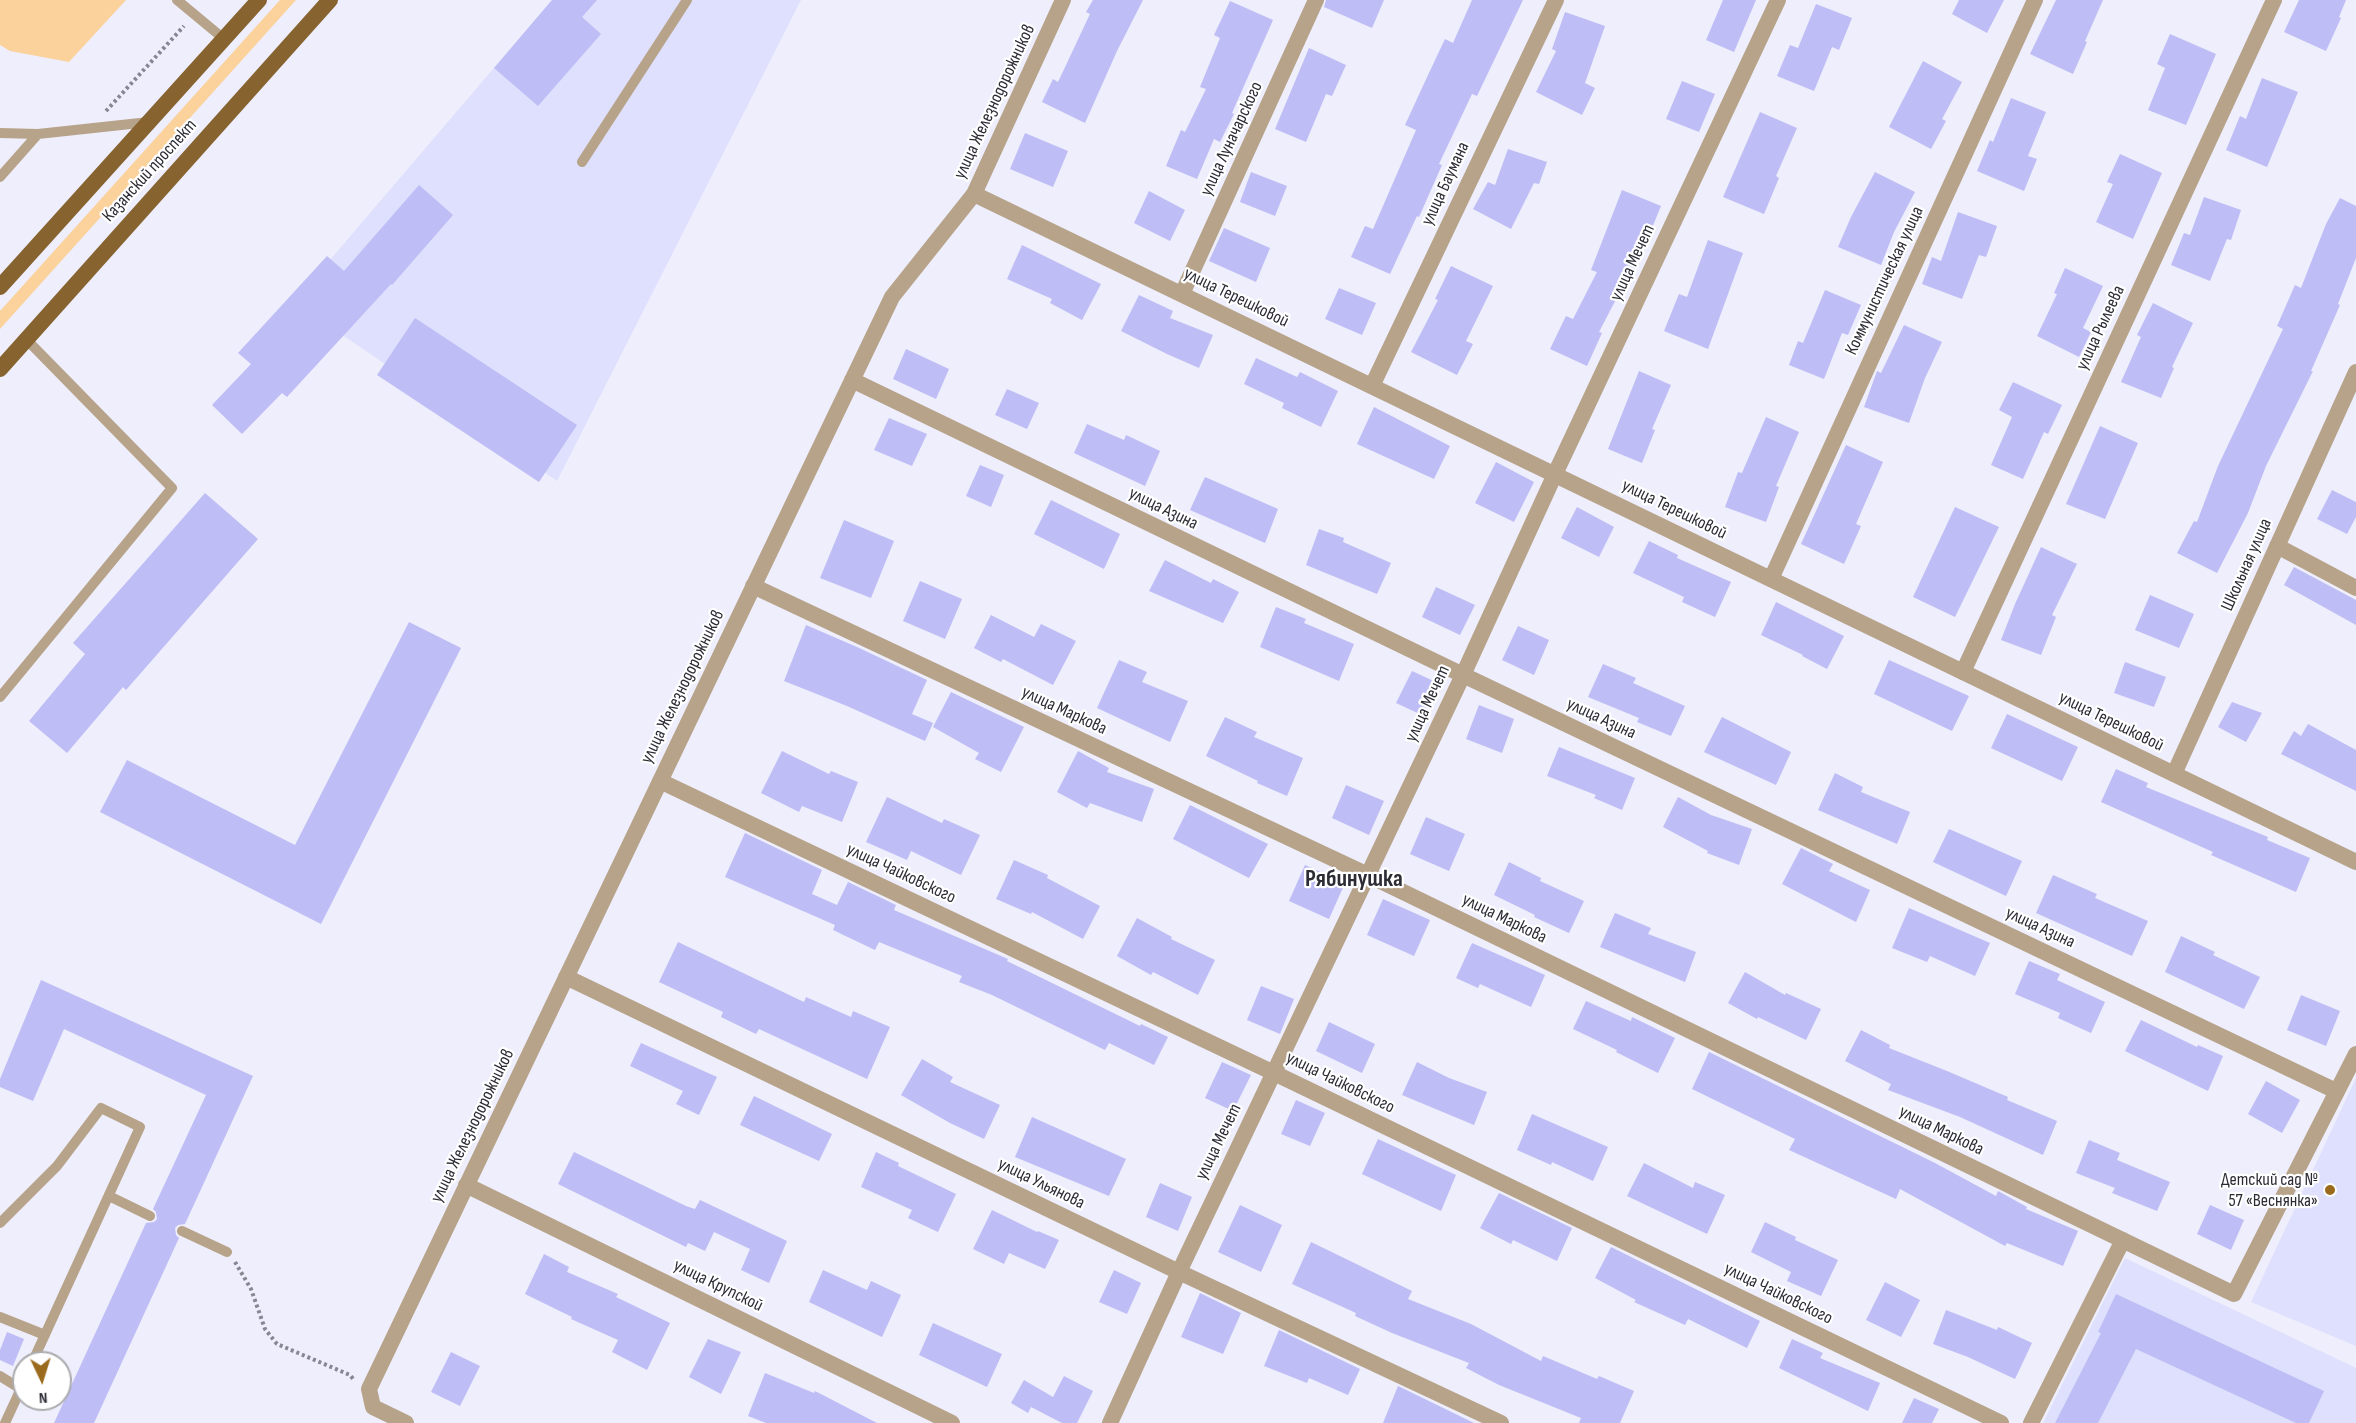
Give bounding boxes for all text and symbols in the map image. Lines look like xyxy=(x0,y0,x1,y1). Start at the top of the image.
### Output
street label: улица Железнодорожников xyxy=(950,21,1040,183)
street label: улица Луначарского xyxy=(1196,78,1268,200)
street label: Казанский проспект xyxy=(98,115,202,227)
street label: улица Баумана xyxy=(1417,139,1475,229)
street label: Коммунистическая улица xyxy=(1841,203,1929,359)
street label: улица Мечет xyxy=(1606,221,1660,305)
street label: улица Терешковой xyxy=(1180,263,1292,333)
street label: улица Рылеева xyxy=(2072,282,2130,374)
street label: улица Терешковой xyxy=(1618,475,1730,545)
street label: улица Азина xyxy=(1125,483,1201,535)
street label: Школьная улица xyxy=(2217,515,2277,615)
street label: улица Железнодорожников xyxy=(636,607,730,767)
street label: улица Мечет xyxy=(1401,662,1455,746)
street label: улица Маркова xyxy=(1018,682,1110,740)
street label: улица Терешковой xyxy=(2055,687,2167,757)
street label: улица Азина xyxy=(1563,694,1639,744)
street label: улица Чайковского xyxy=(843,839,959,909)
district label: Рябинушка xyxy=(1305,866,1403,894)
street label: улица Маркова xyxy=(1458,889,1550,949)
street label: улица Азина xyxy=(2002,903,2078,953)
street label: улица Железнодорожников xyxy=(426,1046,520,1206)
street label: улица Чайковского xyxy=(1282,1047,1398,1119)
street label: улица Мечет xyxy=(1191,1100,1247,1184)
street label: улица Маркова xyxy=(1895,1101,1987,1161)
street label: улица Ульянова xyxy=(994,1154,1088,1214)
place label: Детский сад № 57 «Веснянка» xyxy=(2221,1169,2318,1212)
marker: Детский сад № 57 «Веснянка» xyxy=(2323,1183,2337,1197)
street label: улица Крупской xyxy=(670,1255,766,1317)
street label: улица Чайковского xyxy=(1720,1258,1836,1330)
north arrow xyxy=(12,1351,72,1411)
text: N xyxy=(38,1388,48,1407)

